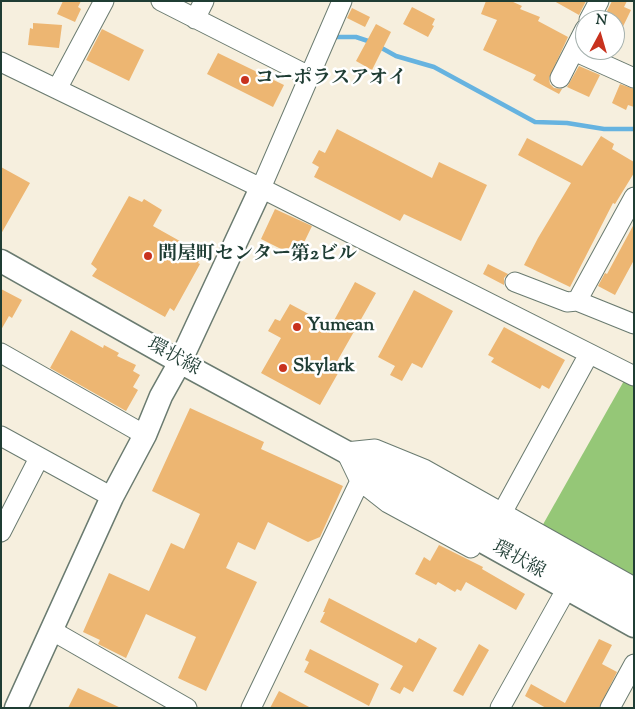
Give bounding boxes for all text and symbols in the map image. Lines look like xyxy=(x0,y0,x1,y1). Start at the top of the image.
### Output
north arrow xyxy=(575,10,625,60)
text: N xyxy=(595,11,608,32)
place label: コーポラスアオイ xyxy=(255,69,407,91)
marker: コーポラスアオイ xyxy=(239,74,251,86)
place label: 問屋町センター第2ビル xyxy=(158,245,357,267)
marker: 問屋町センター第2ビル xyxy=(142,250,154,262)
place label: Yumean xyxy=(307,316,375,338)
marker: Yumean xyxy=(291,321,303,333)
street label: 環状線 xyxy=(143,334,203,382)
place label: Skylark xyxy=(293,357,355,379)
marker: Skylark xyxy=(277,362,289,374)
street label: 環状線 xyxy=(488,537,548,585)

